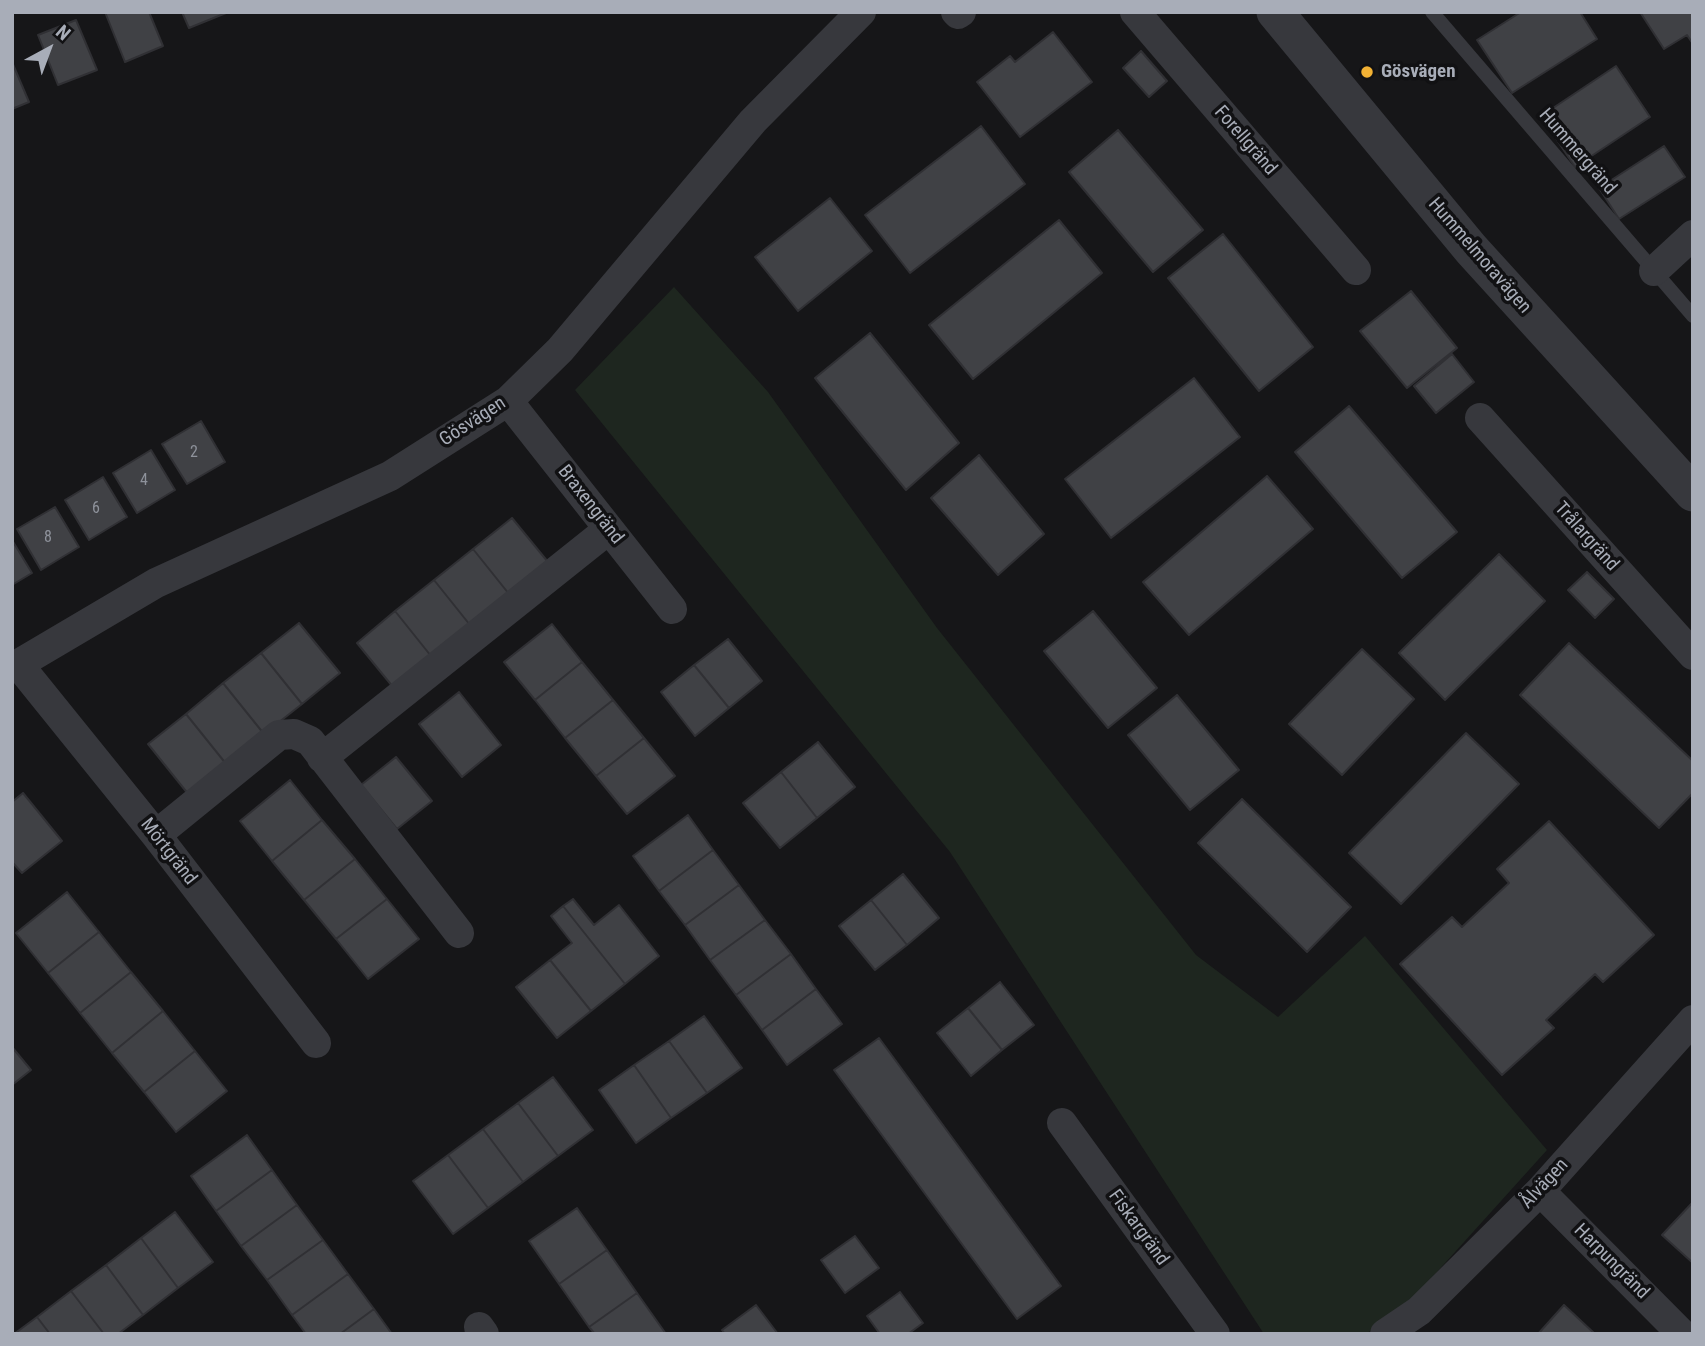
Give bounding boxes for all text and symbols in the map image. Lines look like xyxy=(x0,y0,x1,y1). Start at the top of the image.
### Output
north arrow xyxy=(14,14,84,84)
text: N xyxy=(51,20,75,45)
place label: Gösvägen xyxy=(1381,61,1456,83)
marker: Gösvägen xyxy=(1359,64,1375,80)
street label: Forellgränd xyxy=(1209,102,1281,180)
street label: Hummergränd xyxy=(1533,104,1621,200)
street label: Hummelmoravägen xyxy=(1423,194,1535,318)
street label: Gösvägen xyxy=(436,392,510,452)
house number: 2 xyxy=(190,443,198,463)
street label: Braxengränd xyxy=(552,461,628,549)
house number: 4 xyxy=(140,471,148,491)
street label: Trålargränd xyxy=(1549,498,1623,576)
house number: 6 xyxy=(92,499,100,519)
house number: 8 xyxy=(44,528,52,548)
street label: Mörtgränd xyxy=(135,814,201,890)
street label: Ålvägen xyxy=(1516,1154,1574,1214)
street label: Fiskargränd xyxy=(1103,1186,1173,1270)
street label: Harpungränd xyxy=(1569,1220,1653,1304)

